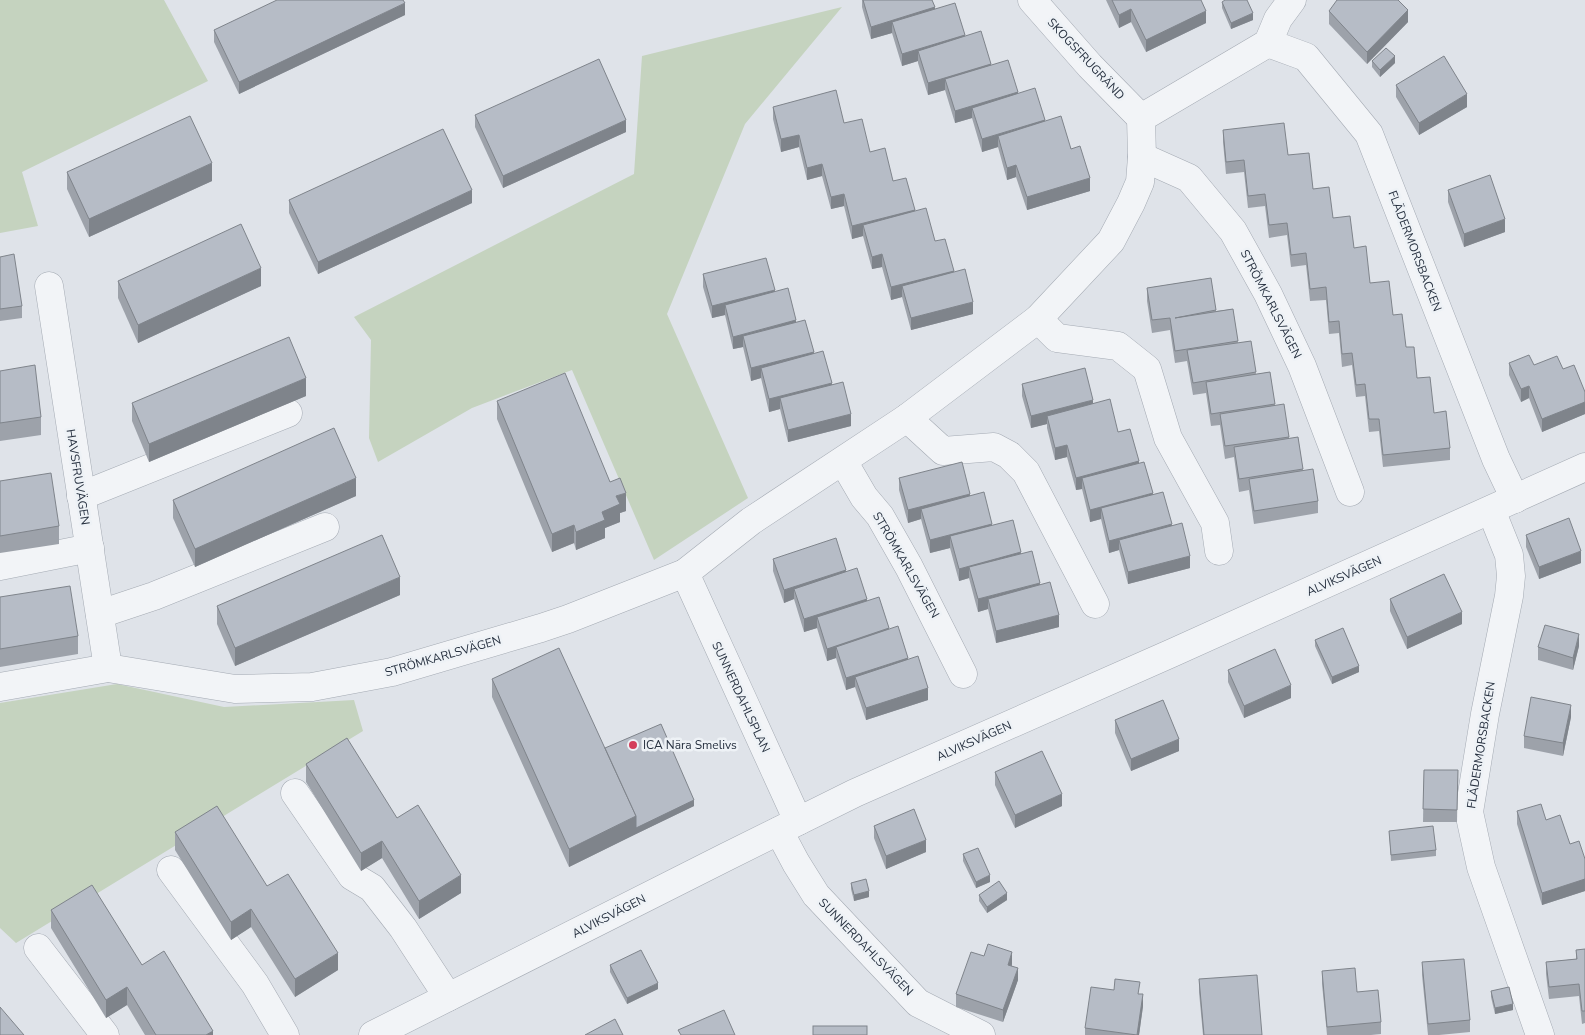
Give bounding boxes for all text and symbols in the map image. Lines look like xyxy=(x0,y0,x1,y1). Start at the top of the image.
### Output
street label: SKOGSFRUGRÄND xyxy=(1044,15,1128,103)
street label: FLÄDERMORSBACKEN xyxy=(1385,188,1445,314)
street label: STRÖMKARLSVÄGEN xyxy=(1237,247,1305,361)
street label: HAVSFRUVÄGEN xyxy=(63,428,93,526)
street label: STRÖMKARLSVÄGEN xyxy=(869,509,943,621)
street label: ALVIKSVÄGEN xyxy=(1304,552,1384,600)
street label: STRÖMKARLSVÄGEN xyxy=(383,632,503,680)
street label: SUNNERDAHLSPLAN xyxy=(708,639,774,755)
street label: FLÄDERMORSBACKEN xyxy=(1463,680,1499,810)
street label: ALVIKSVÄGEN xyxy=(934,717,1014,765)
place label: ICA Nära Smelivs xyxy=(643,737,737,753)
marker: ICA Nära Smelivs xyxy=(627,739,639,751)
street label: ALVIKSVÄGEN xyxy=(569,891,649,941)
street label: SUNNERDAHLSVÄGEN xyxy=(815,895,917,999)

